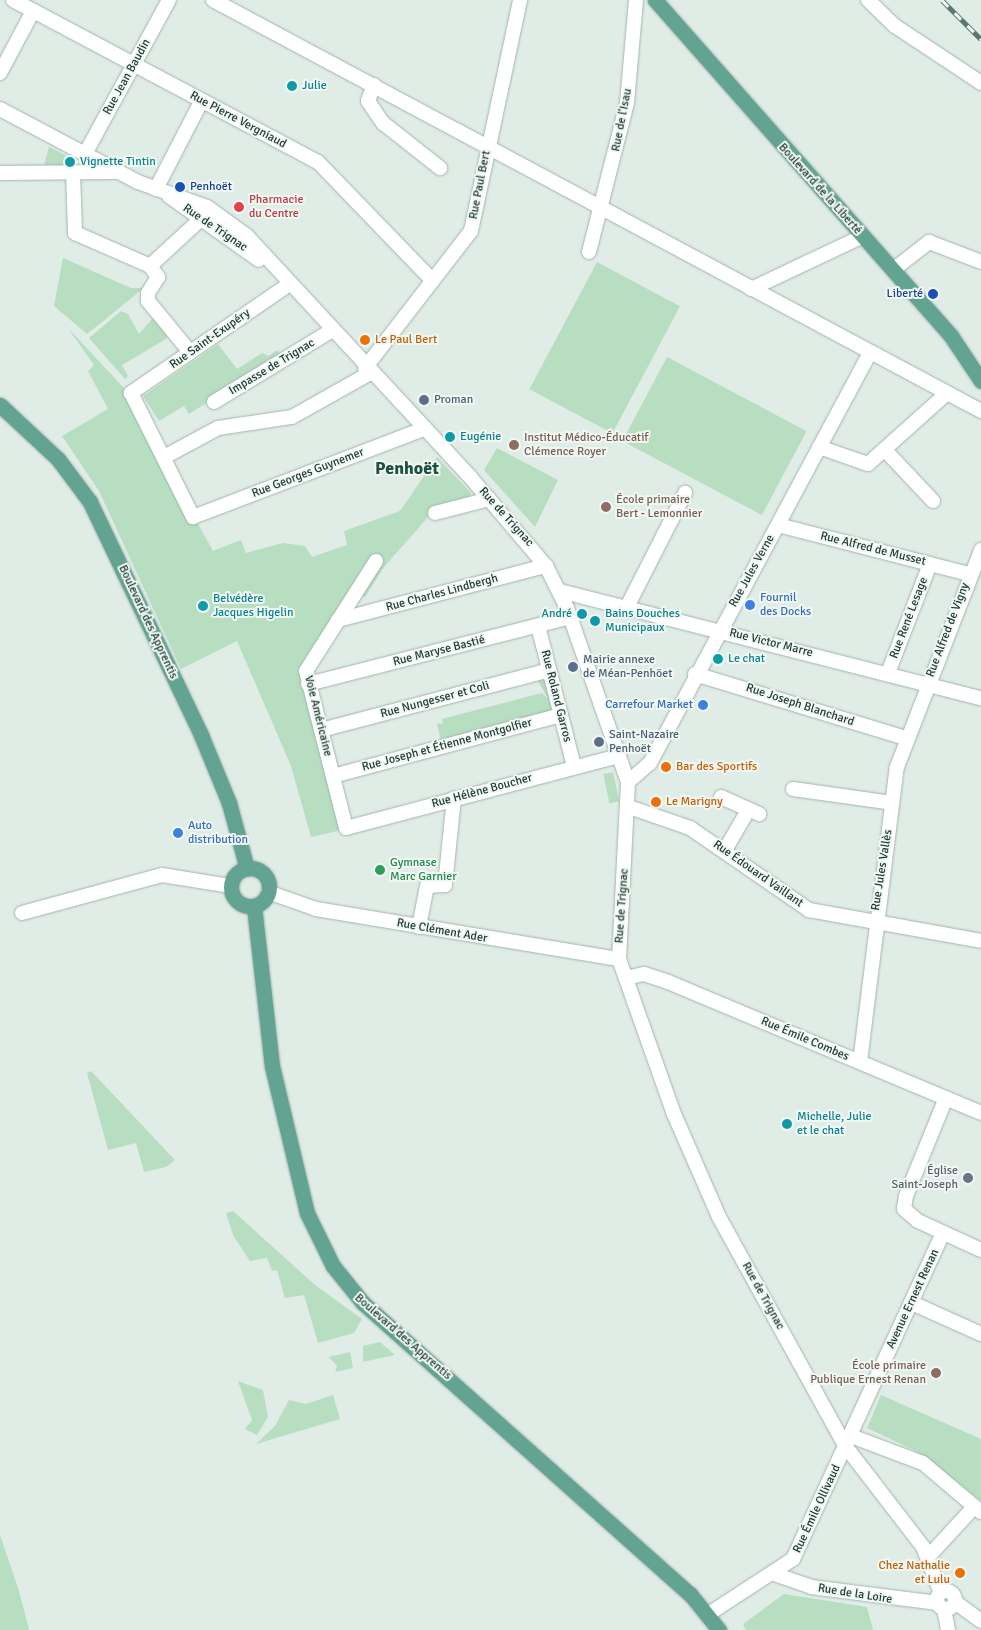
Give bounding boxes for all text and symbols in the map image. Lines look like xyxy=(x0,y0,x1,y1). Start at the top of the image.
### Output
street label: Rue Jean Baudin xyxy=(100,36,154,118)
place label: Julie xyxy=(302,79,327,93)
marker: Julie xyxy=(286,80,298,92)
street label: Rue de l'Isau xyxy=(609,87,635,153)
street label: Rue Pierre Vergniaud xyxy=(187,88,289,152)
street label: Boulevard de la Liberté xyxy=(775,140,865,238)
street label: Rue Paul Bert xyxy=(466,149,494,221)
place label: Vignette Tintin xyxy=(80,155,156,169)
marker: Vignette Tintin xyxy=(64,156,76,168)
place label: Penhoët xyxy=(190,180,232,194)
marker: Penhoët xyxy=(174,181,186,193)
place label: Pharmacie du Centre xyxy=(249,193,303,221)
street label: Rue de Trignac xyxy=(180,201,250,255)
marker: Pharmacie du Centre xyxy=(233,201,245,213)
place label: Liberté xyxy=(887,287,923,301)
marker: Liberté xyxy=(927,288,939,300)
street label: Rue Saint-Exupéry xyxy=(167,306,253,372)
place label: Le Paul Bert xyxy=(375,333,437,347)
marker: Le Paul Bert xyxy=(359,334,371,346)
street label: Impasse de Trignac xyxy=(227,336,317,398)
place label: Proman xyxy=(434,393,473,407)
marker: Proman xyxy=(418,394,430,406)
place label: Eugénie xyxy=(460,430,501,444)
marker: Eugénie xyxy=(444,431,456,443)
place label: Institut Médico-Éducatif Clémence Royer xyxy=(524,431,648,459)
marker: Institut Médico-Éducatif Clémence Royer xyxy=(508,439,520,451)
street label: Rue Georges Guynemer xyxy=(250,445,366,501)
district label: Penhoët xyxy=(375,457,439,479)
street label: Rue de Trignac xyxy=(476,484,536,550)
place label: École primaire Bert - Lemonnier xyxy=(616,493,702,521)
marker: École primaire Bert - Lemonnier xyxy=(600,501,612,513)
street label: Rue Alfred de Musset xyxy=(819,529,927,569)
street label: Rue Jules Verne xyxy=(726,532,778,610)
street label: Boulevard des Apprentis xyxy=(115,563,181,681)
street label: Rue Charles Lindbergh xyxy=(384,571,500,615)
street label: Rue René Lesage xyxy=(887,575,931,661)
street label: Rue Alfred de Vigny xyxy=(923,581,973,679)
place label: Fournil des Docks xyxy=(760,591,811,619)
place label: Belvédère Jacques Higelin xyxy=(213,592,293,620)
marker: Fournil des Docks xyxy=(744,599,756,611)
marker: Belvédère Jacques Higelin xyxy=(197,600,209,612)
place label: André xyxy=(542,607,572,621)
place label: Bains Douches Municipaux xyxy=(605,607,680,635)
marker: André xyxy=(576,608,588,620)
marker: Bains Douches Municipaux xyxy=(589,615,601,627)
street label: Rue Victor Marre xyxy=(728,626,814,660)
street label: Rue Maryse Bastié xyxy=(392,633,486,669)
street label: Rue Roland Garros xyxy=(538,648,574,744)
place label: Le chat xyxy=(728,652,765,666)
place label: Mairie annexe de Méan-Penhöet xyxy=(583,653,673,681)
marker: Le chat xyxy=(712,653,724,665)
marker: Mairie annexe de Méan-Penhöet xyxy=(567,661,579,673)
street label: Voie Américaine xyxy=(301,674,335,758)
street label: Rue Nungesser et Coli xyxy=(379,679,491,721)
street label: Rue Joseph Blanchard xyxy=(744,681,856,729)
place label: Carrefour Market xyxy=(605,698,693,712)
marker: Carrefour Market xyxy=(697,699,709,711)
street label: Rue Joseph et Étienne Montgolfier xyxy=(360,715,534,775)
place label: Saint-Nazaire Penhoët xyxy=(609,728,679,756)
marker: Saint-Nazaire Penhoët xyxy=(593,736,605,748)
place label: Bar des Sportifs xyxy=(676,760,757,774)
marker: Bar des Sportifs xyxy=(660,761,672,773)
street label: Rue Hélène Boucher xyxy=(430,771,534,811)
place label: Le Marigny xyxy=(666,795,723,809)
marker: Le Marigny xyxy=(650,796,662,808)
place label: Auto distribution xyxy=(188,819,248,847)
marker: Auto distribution xyxy=(172,827,184,839)
street label: Rue Jules Vallès xyxy=(868,828,896,912)
street label: Rue Édouard Vaillant xyxy=(710,837,806,911)
place label: Gymnase Marc Garnier xyxy=(390,856,457,884)
marker: Gymnase Marc Garnier xyxy=(374,864,386,876)
street label: Rue de Trignac xyxy=(612,868,632,944)
street label: Rue Clément Ader xyxy=(396,916,488,946)
street label: Rue Émile Combes xyxy=(759,1014,851,1064)
place label: Michelle, Julie et le chat xyxy=(797,1110,871,1138)
marker: Michelle, Julie et le chat xyxy=(781,1118,793,1130)
place label: Église Saint-Joseph xyxy=(891,1164,958,1192)
marker: Église Saint-Joseph xyxy=(962,1172,974,1184)
street label: Avenue Ernest Renan xyxy=(884,1247,942,1351)
street label: Rue de Trignac xyxy=(739,1260,787,1332)
street label: Boulevard des Apprentis xyxy=(351,1291,455,1383)
place label: École primaire Publique Ernest Renan xyxy=(810,1359,926,1387)
marker: École primaire Publique Ernest Renan xyxy=(930,1367,942,1379)
street label: Rue Émile Ollivaud xyxy=(790,1462,844,1556)
place label: Chez Nathalie et Lulu xyxy=(879,1559,950,1587)
marker: Chez Nathalie et Lulu xyxy=(954,1567,966,1579)
street label: Rue de la Loire xyxy=(817,1581,893,1607)

